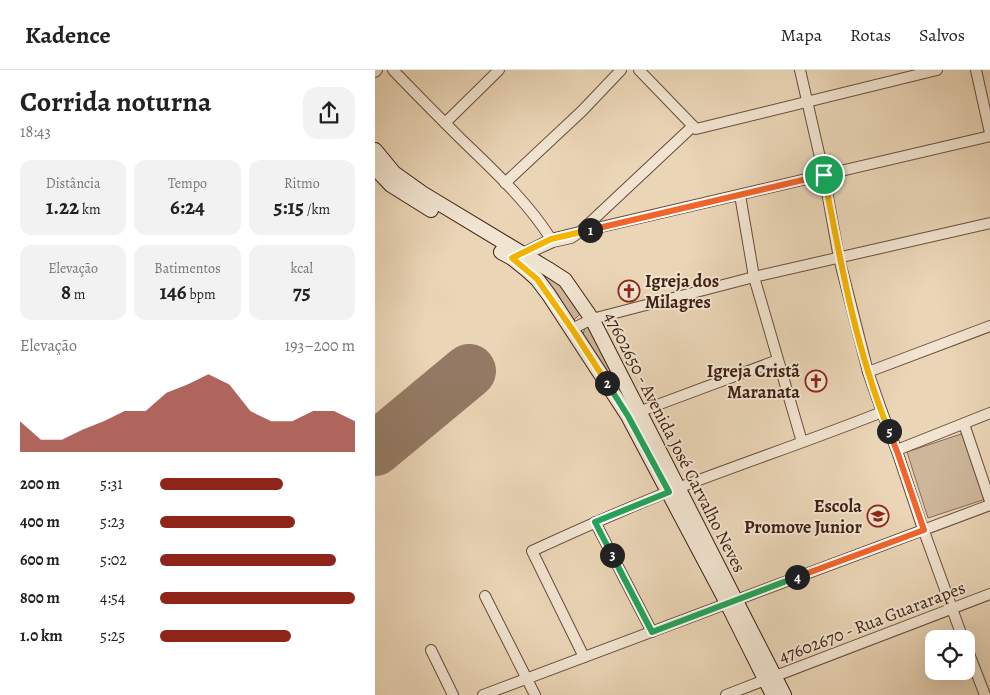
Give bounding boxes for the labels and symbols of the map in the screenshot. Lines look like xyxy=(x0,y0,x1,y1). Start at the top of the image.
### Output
pin xyxy=(803,154,845,196)
pin: 1 xyxy=(577,218,603,242)
place label: Igreja dos Milagres xyxy=(645,269,719,314)
church icon: Igreja dos Milagres xyxy=(617,279,641,303)
street label: 47602650 - Avenida José Carvalho Neves xyxy=(599,308,751,576)
place label: Igreja Cristã Maranata xyxy=(707,359,800,404)
church icon: Igreja Cristã Maranata xyxy=(804,369,828,393)
pin: 2 xyxy=(595,370,619,396)
pin: 5 xyxy=(877,418,901,444)
place label: Escola Promove Junior xyxy=(744,494,863,539)
school or university icon: Escola Promove Junior xyxy=(866,504,890,528)
pin: 3 xyxy=(599,542,625,568)
pin: 4 xyxy=(785,564,809,590)
street label: 47602670 - Rua Guararapes xyxy=(775,576,969,668)

